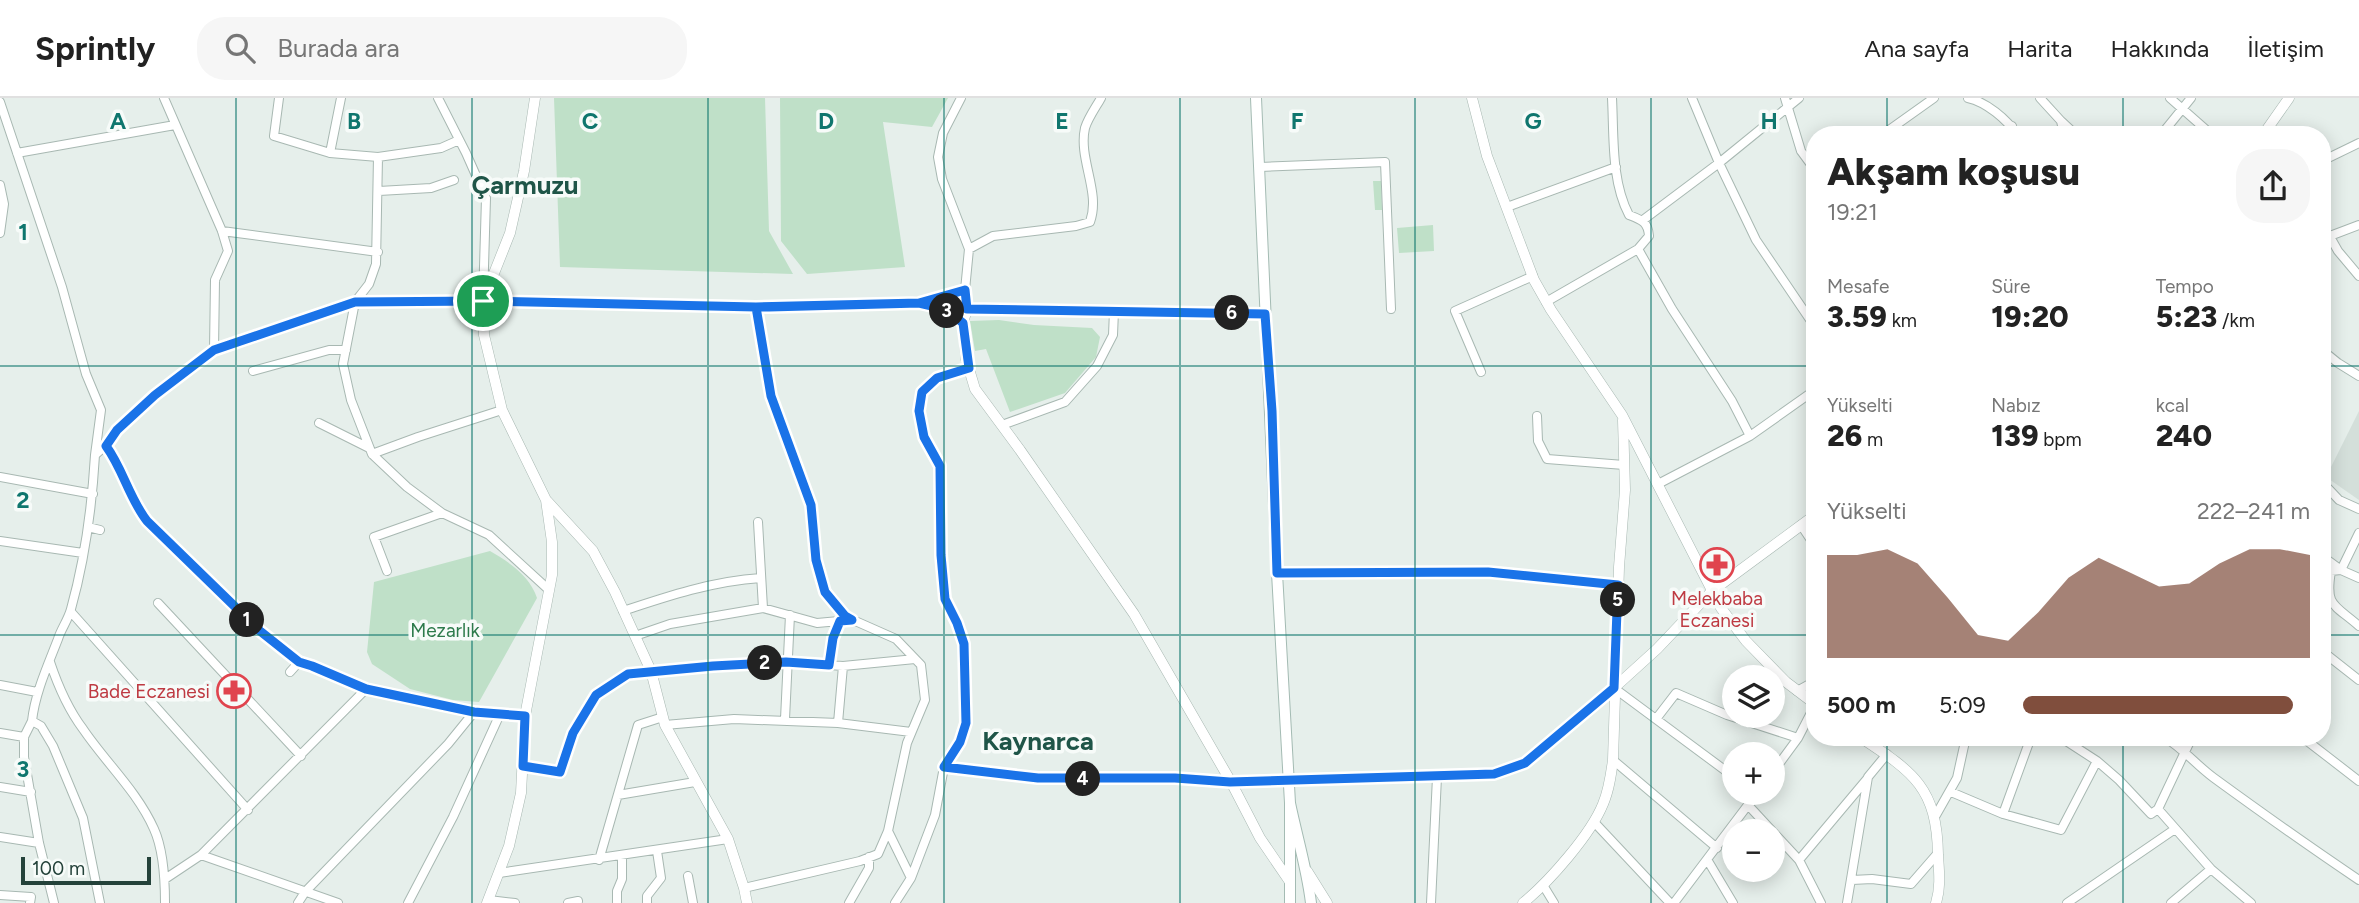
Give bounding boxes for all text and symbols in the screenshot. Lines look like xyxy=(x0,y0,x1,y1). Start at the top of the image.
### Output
search box xyxy=(197,17,687,80)
text: Sprintly xyxy=(35,29,155,68)
icon: search xyxy=(221,29,259,67)
text: Burada ara xyxy=(277,32,400,64)
text: Ana sayfa xyxy=(1864,34,1969,63)
text: Harita xyxy=(2007,34,2072,63)
text: Hakkında xyxy=(2110,34,2209,63)
text: İletişim xyxy=(2247,34,2324,63)
text: A xyxy=(110,107,127,135)
text: B xyxy=(347,107,361,135)
text: C xyxy=(582,107,599,135)
text: D xyxy=(818,107,834,135)
text: E xyxy=(1055,107,1069,135)
text: F xyxy=(1291,107,1304,135)
text: G xyxy=(1524,107,1542,135)
text: H xyxy=(1760,107,1778,135)
text: Akşam koşusu xyxy=(1827,149,2080,195)
button: share xyxy=(2236,149,2310,223)
district label: Çarmuzu xyxy=(471,169,579,201)
text: 19:21 xyxy=(1827,198,1878,226)
text: 1 xyxy=(18,218,28,246)
pin xyxy=(453,271,513,331)
text: Mesafe xyxy=(1827,275,1889,298)
text: Süre xyxy=(1991,275,2030,298)
text: Tempo xyxy=(2156,275,2214,298)
icon: arrive xyxy=(464,282,502,320)
pin: 3 xyxy=(930,294,964,328)
pin: 6 xyxy=(1214,296,1250,330)
text: 3.59 xyxy=(1827,298,1887,335)
text: 19:20 xyxy=(1991,298,2069,335)
text: 5:23 xyxy=(2156,298,2217,335)
text: 3 xyxy=(941,299,952,322)
text: 6 xyxy=(1226,301,1237,324)
text: km xyxy=(1887,309,1917,332)
text: /km xyxy=(2217,309,2255,332)
text: Yükselti xyxy=(1827,394,1893,417)
text: Nabız xyxy=(1991,394,2041,417)
text: kcal xyxy=(2156,394,2189,417)
text: 26 xyxy=(1827,417,1862,454)
text: 139 xyxy=(1991,417,2039,454)
text: 240 xyxy=(2156,417,2212,454)
text: m xyxy=(1862,428,1883,451)
text: bpm xyxy=(2039,428,2082,451)
text: 2 xyxy=(16,486,30,514)
text: Yükselti xyxy=(1827,497,1907,525)
text: 222–241 m xyxy=(2197,497,2310,525)
pharmacy icon: Melekbaba Eczanesi xyxy=(1698,546,1736,584)
pin: 5 xyxy=(1600,582,1636,618)
place label: Melekbaba Eczanesi xyxy=(1671,587,1763,632)
text: 5 xyxy=(1612,588,1623,611)
pin: 1 xyxy=(230,602,264,638)
text: 1 xyxy=(242,608,251,631)
park label: Mezarlık xyxy=(410,619,481,642)
pin: 2 xyxy=(748,646,782,680)
text: 2 xyxy=(759,651,770,674)
map controls xyxy=(1722,665,1785,882)
button: layers xyxy=(1722,665,1785,728)
pharmacy icon: Bade Eczanesi xyxy=(215,672,253,710)
place label: Bade Eczanesi xyxy=(88,680,210,703)
text: 500 m xyxy=(1827,691,1896,719)
text: 5:09 xyxy=(1939,691,1986,719)
district label: Kaynarca xyxy=(982,725,1094,757)
button: + xyxy=(1722,742,1785,805)
text: 3 xyxy=(17,755,29,783)
pin: 4 xyxy=(1066,762,1100,796)
text: 4 xyxy=(1076,767,1089,790)
button: − xyxy=(1722,819,1785,882)
scale bar xyxy=(21,854,150,886)
text: 100 m xyxy=(32,857,85,880)

